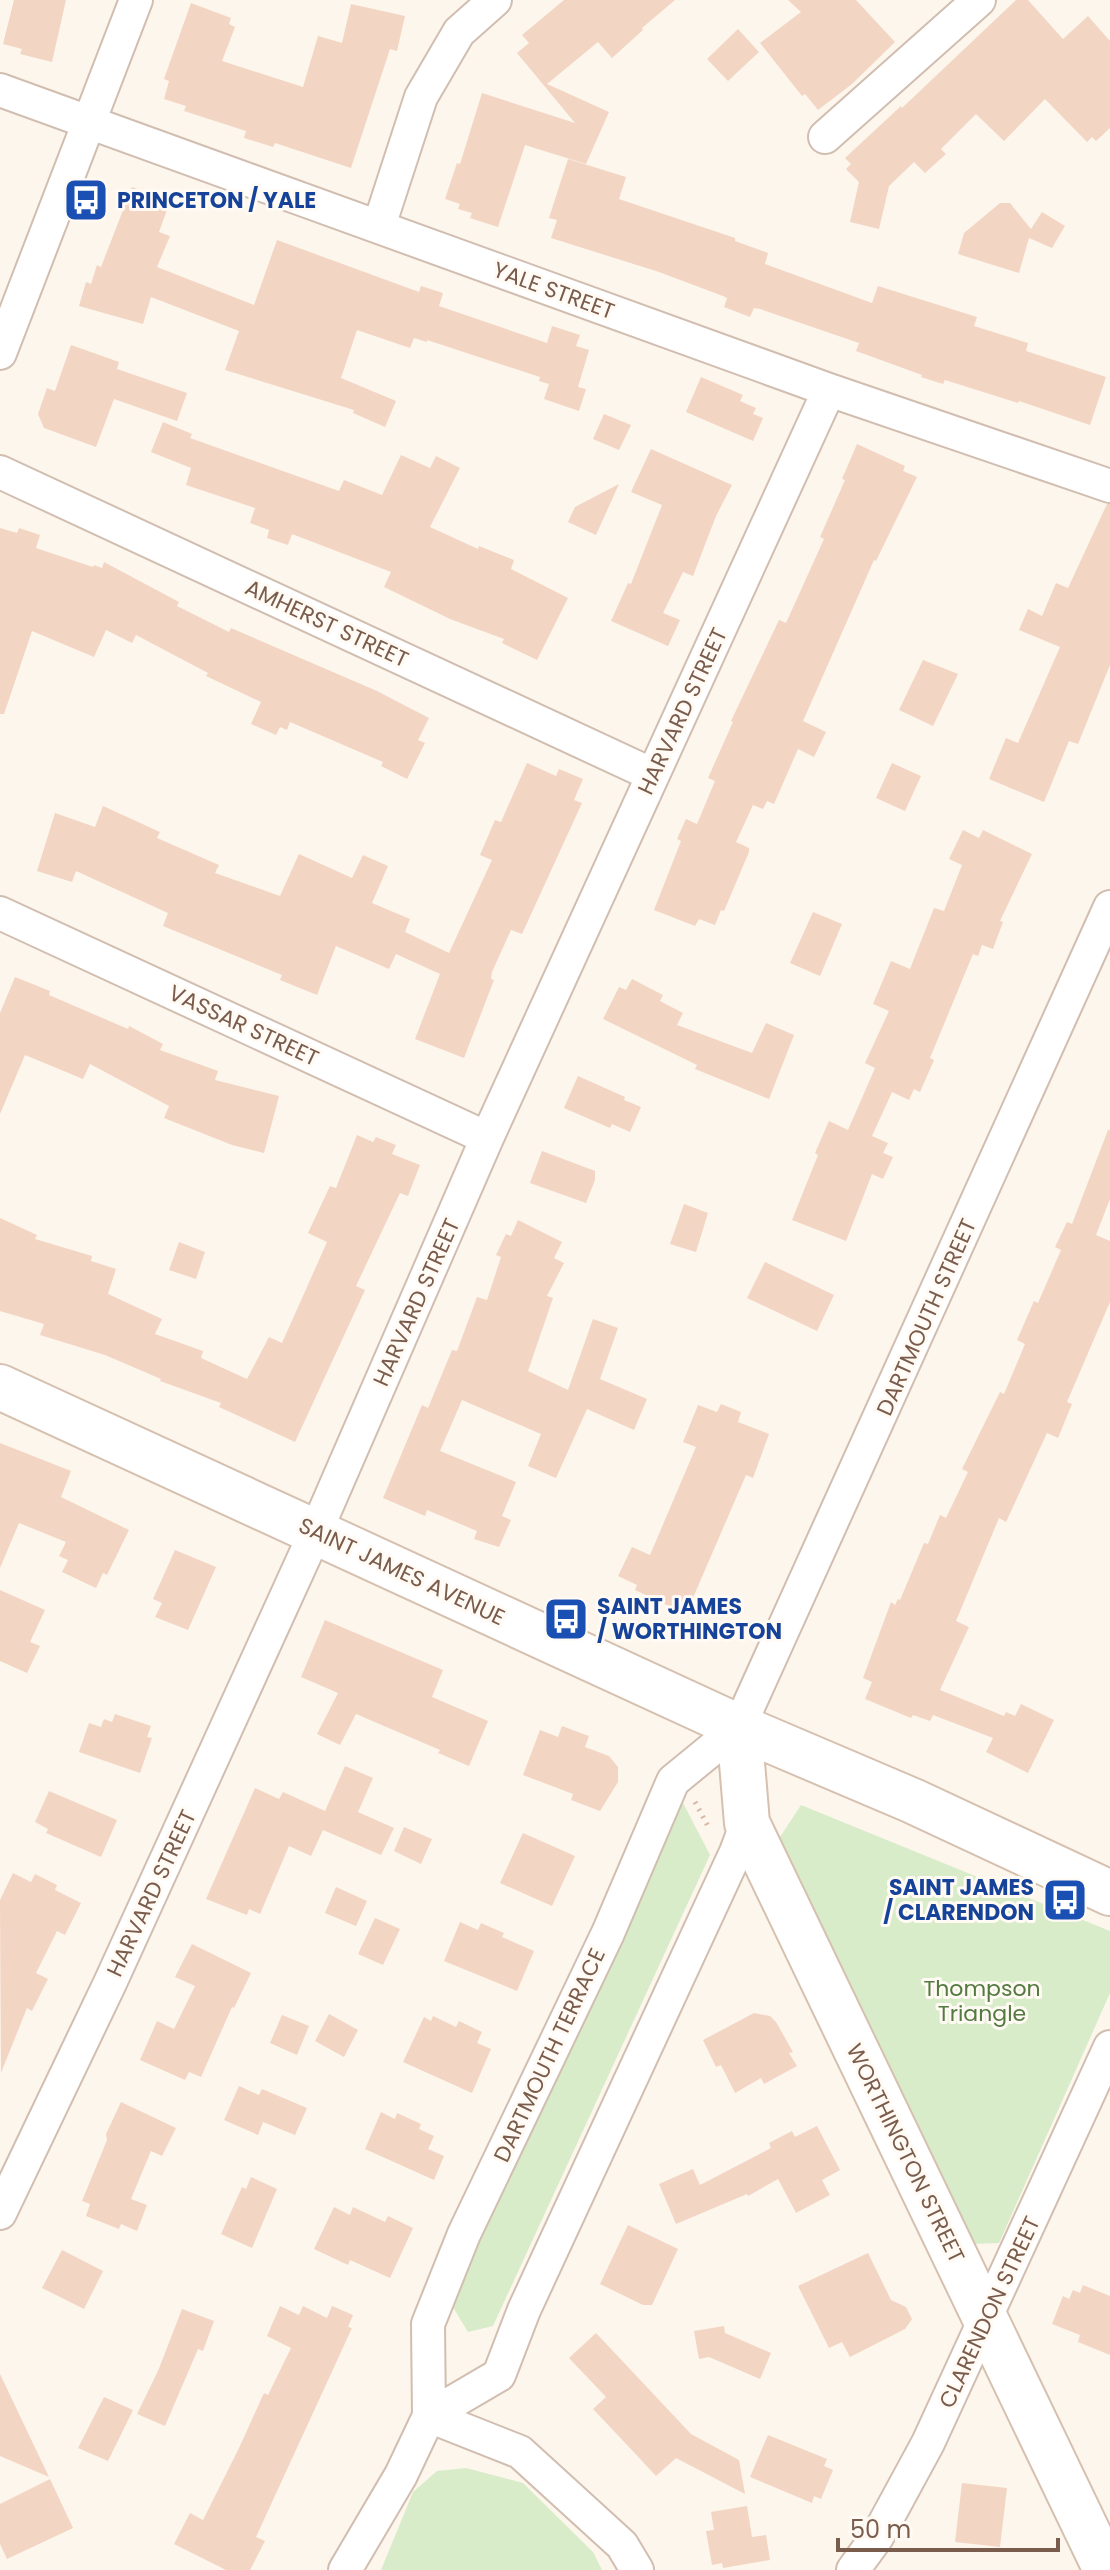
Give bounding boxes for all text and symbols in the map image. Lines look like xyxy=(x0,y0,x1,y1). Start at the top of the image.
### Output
bus stop icon: PRINCETON / YALE xyxy=(62,176,110,224)
place label: PRINCETON / YALE xyxy=(117,185,316,216)
street label: YALE STREET xyxy=(489,254,619,327)
street label: AMHERST STREET xyxy=(240,572,414,675)
street label: HARVARD STREET xyxy=(630,623,735,800)
street label: VASSAR STREET xyxy=(164,977,324,1074)
street label: HARVARD STREET xyxy=(366,1213,467,1391)
street label: DARTMOUTH STREET xyxy=(869,1214,984,1421)
street label: SAINT JAMES AVENUE xyxy=(294,1510,510,1633)
place label: SAINT JAMES / WORTHINGTON xyxy=(597,1591,782,1647)
bus stop icon: SAINT JAMES / WORTHINGTON xyxy=(542,1595,590,1643)
street label: HARVARD STREET xyxy=(99,1805,204,1982)
place label: SAINT JAMES / CLARENDON xyxy=(883,1872,1034,1928)
bus stop icon: SAINT JAMES / CLARENDON xyxy=(1041,1876,1089,1924)
street label: DARTMOUTH TERRACE xyxy=(486,1943,613,2167)
park label: Thompson Triangle xyxy=(923,1973,1041,2029)
street label: WORTHINGTON STREET xyxy=(839,2038,972,2268)
street label: CLARENDON STREET xyxy=(931,2211,1048,2413)
scale bar xyxy=(838,2502,1058,2552)
text: 50 m xyxy=(850,2513,911,2546)

